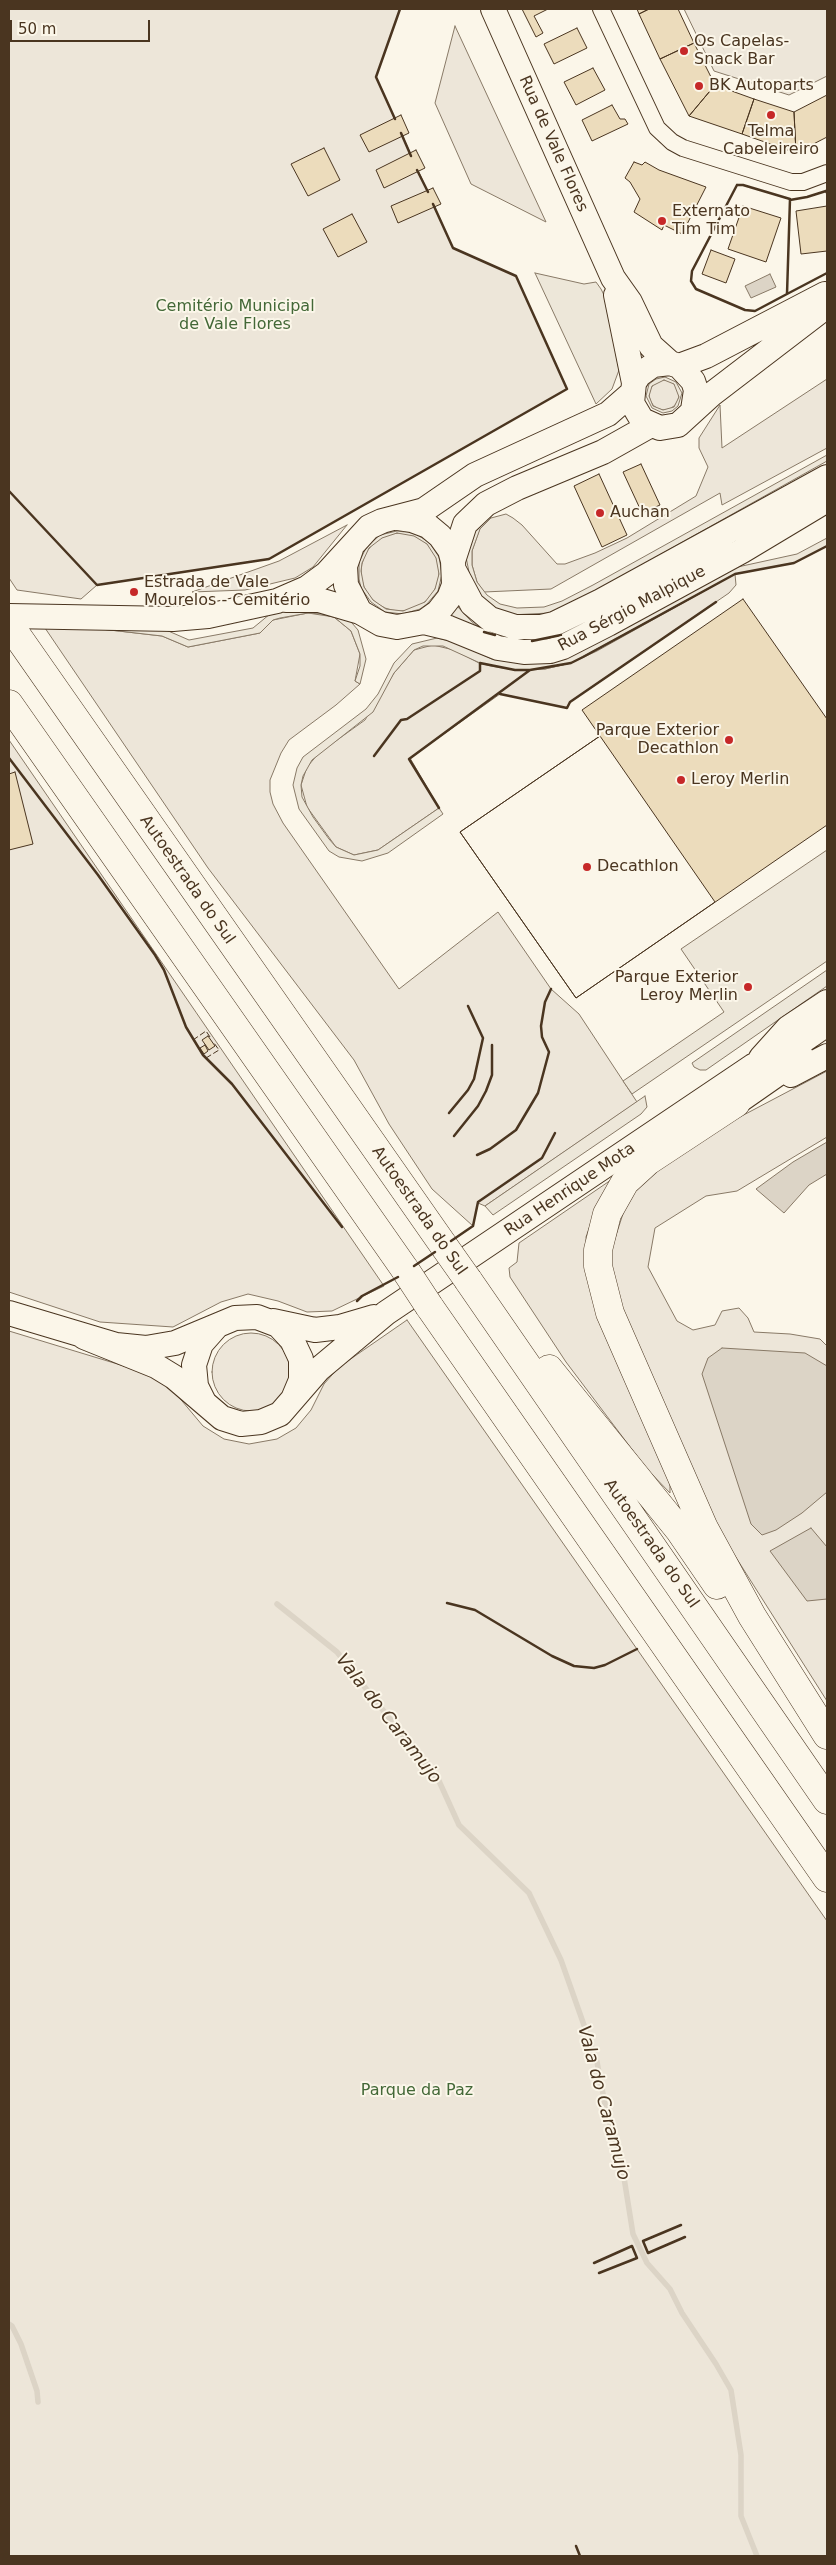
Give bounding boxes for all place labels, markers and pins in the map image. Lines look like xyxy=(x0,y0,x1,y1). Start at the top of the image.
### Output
place label: Os Capelas- Snack Bar xyxy=(694,32,789,70)
marker: Os Capelas- Snack Bar xyxy=(678,45,690,57)
place label: BK Autoparts xyxy=(709,76,814,96)
marker: BK Autoparts xyxy=(693,80,705,92)
marker: Telma Cabeleireiro xyxy=(765,109,777,121)
place label: Telma Cabeleireiro xyxy=(723,122,819,160)
place label: Externato Tim Tim xyxy=(672,202,750,240)
marker: Externato Tim Tim xyxy=(656,215,668,227)
place label: Auchan xyxy=(610,503,670,523)
marker: Auchan xyxy=(594,507,606,519)
place label: Estrada de Vale Mourelos - Cemitério xyxy=(144,573,310,611)
marker: Estrada de Vale Mourelos - Cemitério xyxy=(128,586,140,598)
place label: Parque Exterior Decathlon xyxy=(596,721,719,759)
marker: Parque Exterior Decathlon xyxy=(723,734,735,746)
place label: Leroy Merlin xyxy=(691,770,789,790)
marker: Leroy Merlin xyxy=(675,774,687,786)
place label: Decathlon xyxy=(597,857,679,877)
marker: Decathlon xyxy=(581,861,593,873)
place label: Parque Exterior Leroy Merlin xyxy=(615,968,738,1006)
marker: Parque Exterior Leroy Merlin xyxy=(742,981,754,993)

